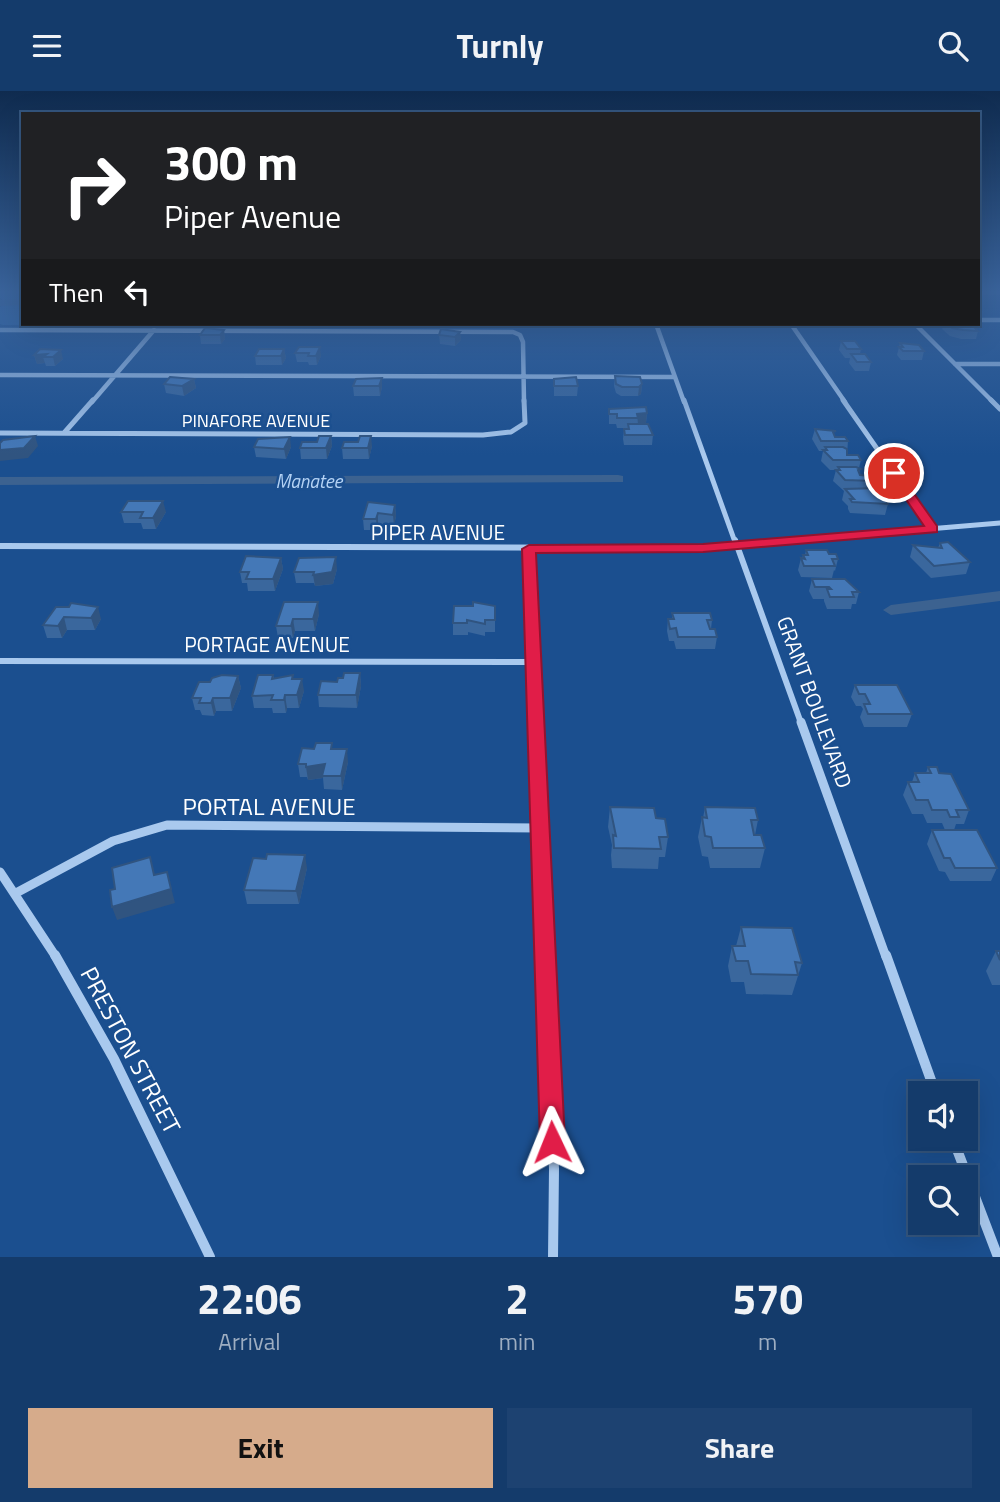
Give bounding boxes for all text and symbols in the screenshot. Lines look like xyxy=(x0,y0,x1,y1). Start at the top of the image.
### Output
text: Turnly xyxy=(456,22,544,70)
icon: menu xyxy=(28,27,66,65)
icon: search xyxy=(934,27,972,65)
text: 300 m xyxy=(164,124,298,199)
icon: right xyxy=(49,140,140,231)
text: Piper Avenue xyxy=(164,192,341,240)
text: Then xyxy=(49,273,104,312)
icon: left xyxy=(118,273,156,311)
street label: PINAFORE AVENUE xyxy=(182,407,330,434)
pin xyxy=(864,443,924,503)
icon: arrive xyxy=(875,454,913,492)
water label: Manatee xyxy=(276,466,344,495)
street label: PIPER AVENUE xyxy=(371,516,505,548)
street label: GRANT BOULEVARD xyxy=(769,612,861,792)
street label: PORTAGE AVENUE xyxy=(184,628,350,660)
street label: PORTAL AVENUE xyxy=(182,788,356,824)
street label: PRESTON STREET xyxy=(72,960,190,1140)
map controls xyxy=(908,1081,978,1235)
button: sound xyxy=(908,1081,978,1151)
position arrow xyxy=(515,1105,589,1179)
button: search xyxy=(908,1165,978,1235)
text: 22:06 xyxy=(197,1266,302,1330)
text: 2 xyxy=(505,1266,529,1330)
text: 570 xyxy=(732,1266,803,1330)
text: Arrival xyxy=(218,1324,281,1359)
text: min xyxy=(499,1324,535,1359)
text: m xyxy=(758,1324,777,1359)
button: Exit xyxy=(28,1408,493,1488)
button: Share xyxy=(507,1408,972,1488)

